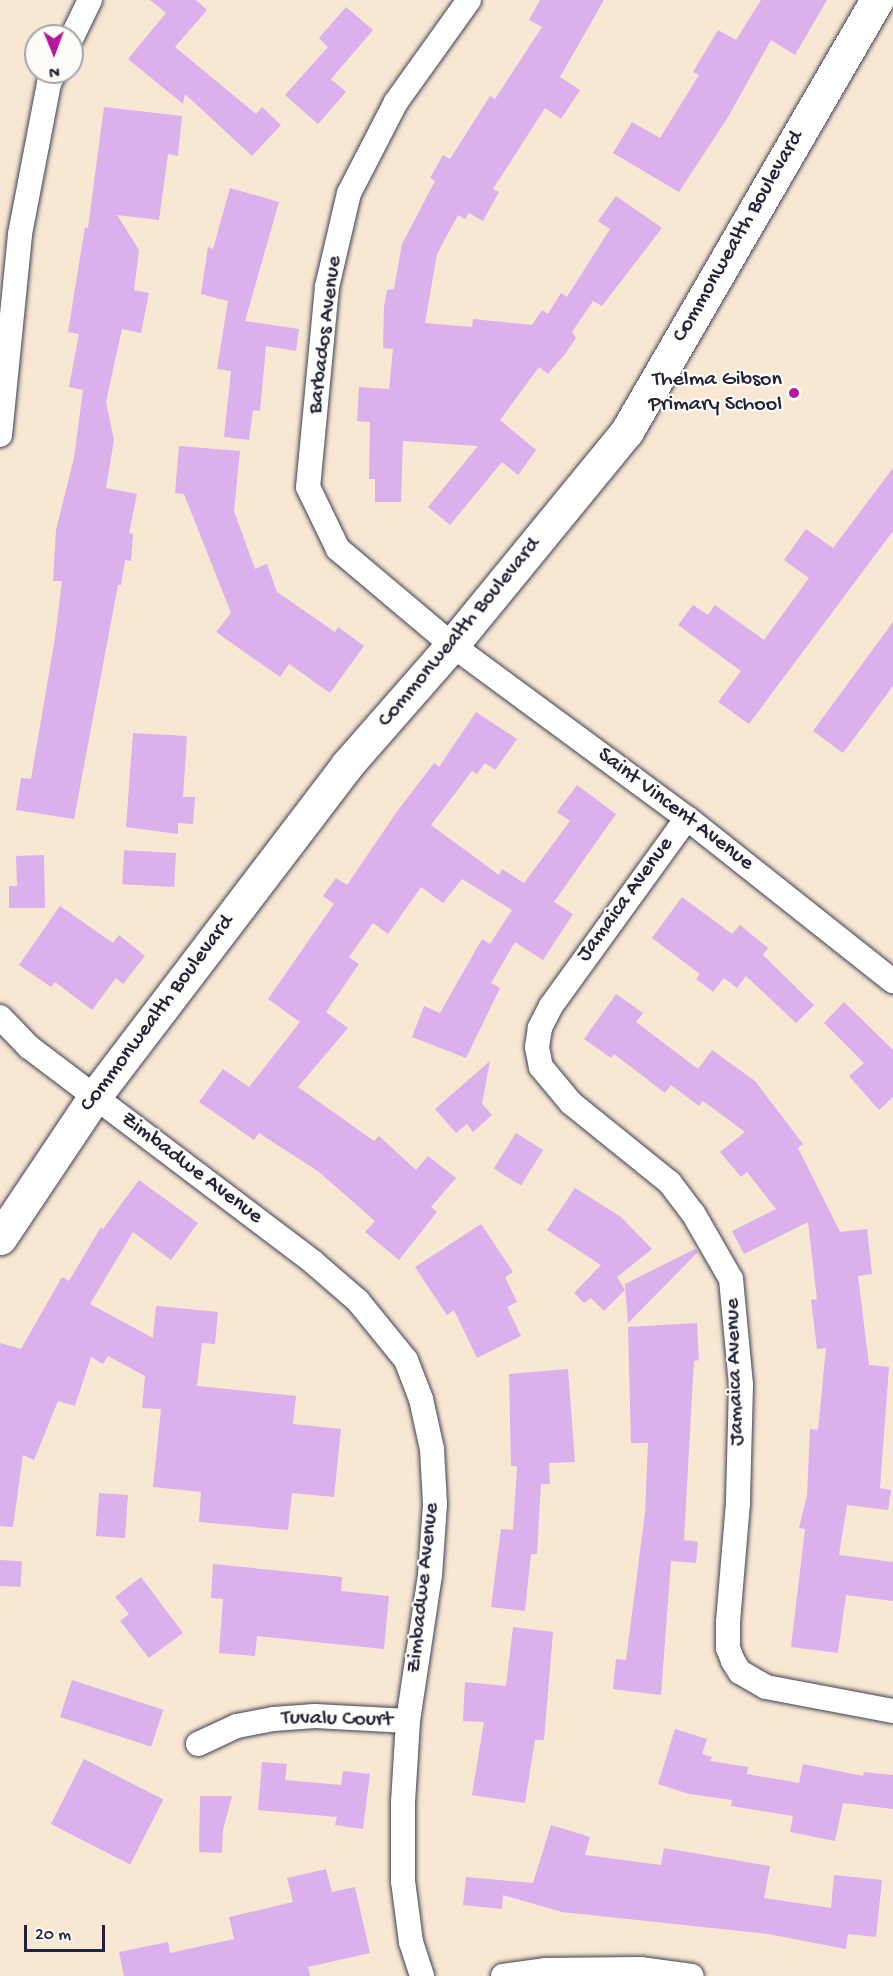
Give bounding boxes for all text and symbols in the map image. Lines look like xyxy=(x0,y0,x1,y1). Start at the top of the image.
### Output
north arrow xyxy=(24,24,84,84)
text: N xyxy=(49,61,60,80)
street label: Commonwealth Boulevard xyxy=(668,127,810,347)
street label: Barbados Avenue xyxy=(303,255,349,415)
place label: Thelma Gibson Primary School xyxy=(648,367,782,418)
marker: Thelma Gibson Primary School xyxy=(787,386,801,400)
street label: Commonwealth Boulevard xyxy=(373,533,547,733)
street label: Saint Vincent Avenue xyxy=(592,743,758,877)
street label: Jamaica Avenue xyxy=(572,833,680,967)
street label: Commonwealth Boulevard xyxy=(75,910,241,1118)
street label: Zimbadwe Avenue xyxy=(115,1107,267,1231)
street label: Jamaica Avenue xyxy=(720,1298,752,1446)
street label: Zimbadwe Avenue xyxy=(402,1502,446,1674)
street label: Tuvalu Court xyxy=(281,1706,393,1734)
scale bar xyxy=(27,1913,108,1951)
text: 20 m xyxy=(35,1925,71,1946)

